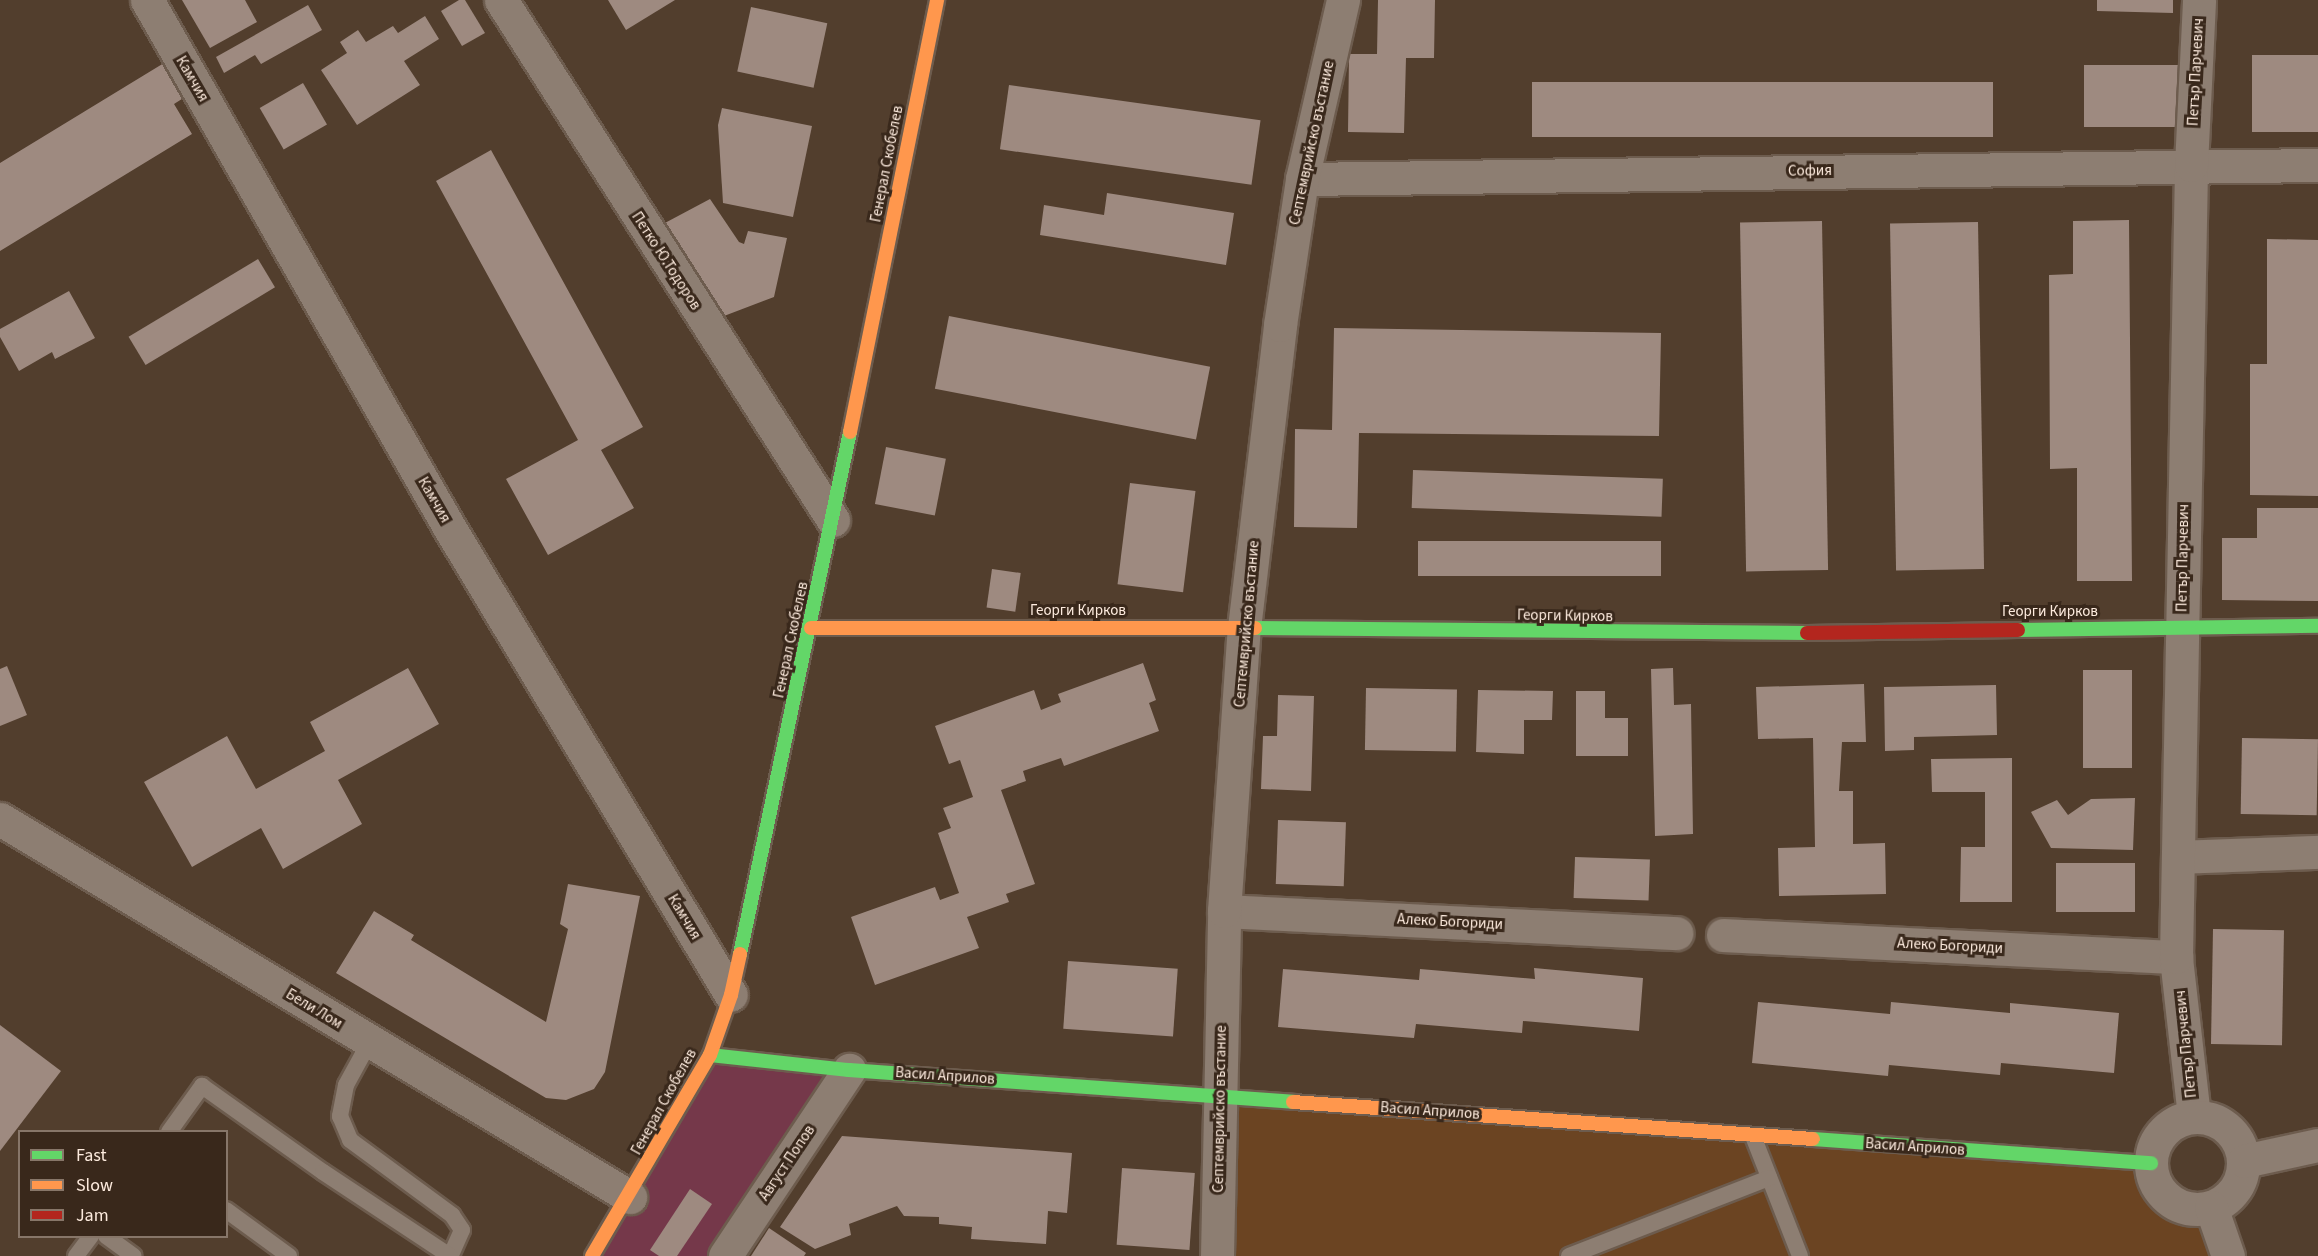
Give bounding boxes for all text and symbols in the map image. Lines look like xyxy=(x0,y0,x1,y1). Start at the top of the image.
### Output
street label: Петър Парчевич xyxy=(2184,17,2208,127)
street label: Камчия xyxy=(172,53,212,105)
street label: Септемврийско въстание xyxy=(1286,59,1338,227)
street label: Генерал Скобелев xyxy=(867,104,907,224)
street label: София xyxy=(1788,162,1832,180)
street label: Петко Ю.Тодоров xyxy=(628,209,704,313)
street label: Камчия xyxy=(414,474,454,526)
street label: Петър Парчевич xyxy=(2173,504,2193,612)
street label: Септемврийско въстание xyxy=(1231,540,1263,708)
street label: Генерал Скобелев xyxy=(770,580,812,700)
street label: Георги Кирков xyxy=(1030,602,1126,620)
street label: Георги Кирков xyxy=(2002,603,2098,621)
street label: Георги Кирков xyxy=(1517,606,1613,626)
street label: Камчия xyxy=(664,891,704,943)
street label: Алеко Богориди xyxy=(1397,910,1503,934)
street label: Алеко Богориди xyxy=(1897,934,2003,958)
street label: Бели Лом xyxy=(283,985,345,1033)
street label: Петър Парчевич xyxy=(2171,989,2201,1099)
street label: Септемврийско въстание xyxy=(1210,1025,1230,1193)
street label: Генерал Скобелев xyxy=(627,1046,701,1158)
street label: Васил Априлов xyxy=(895,1064,995,1088)
street label: Васил Априлов xyxy=(1380,1099,1480,1123)
street label: Август Попов xyxy=(755,1122,819,1204)
legend xyxy=(18,1130,228,1238)
street label: Васил Априлов xyxy=(1865,1135,1965,1159)
text: Fast xyxy=(76,1143,107,1168)
text: Slow xyxy=(76,1173,113,1198)
text: Jam xyxy=(76,1203,109,1228)

